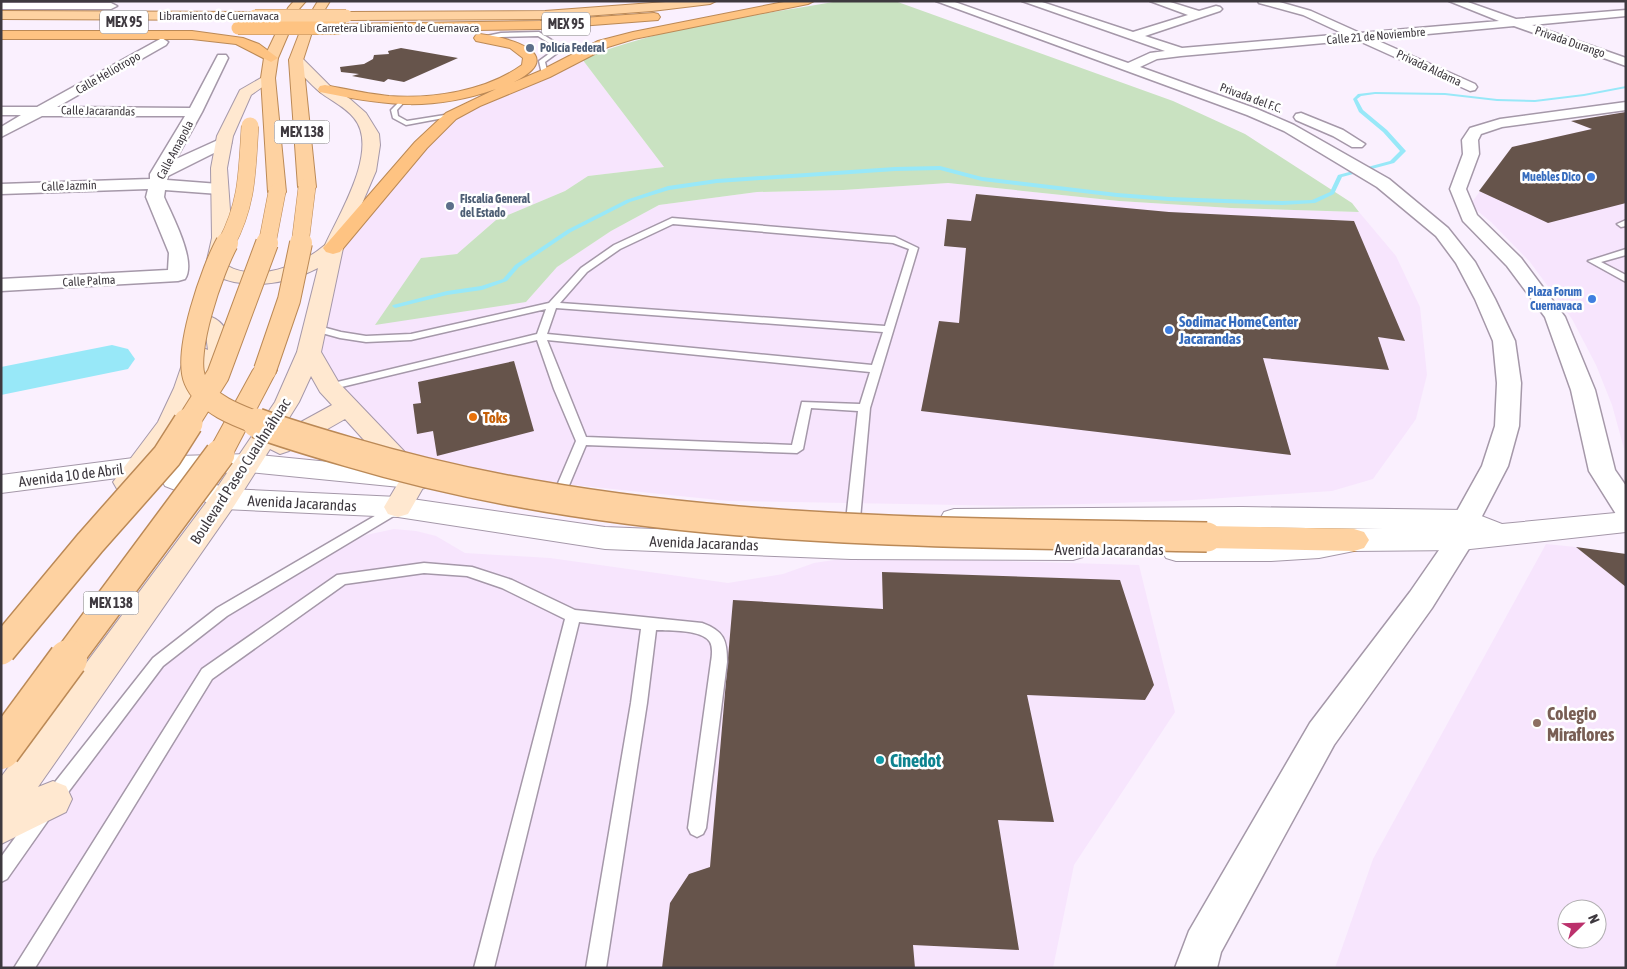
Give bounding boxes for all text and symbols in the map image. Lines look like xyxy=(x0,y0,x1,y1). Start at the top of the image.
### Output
street label: Libramiento de Cuernavaca xyxy=(159,9,279,23)
road number: MEX 95 xyxy=(100,11,148,34)
road number: MEX 95 xyxy=(542,12,590,36)
street label: Carretera Libramiento de Cuernavaca xyxy=(317,21,479,35)
street label: Privada Durango xyxy=(1533,23,1607,61)
street label: Calle 21 de Noviembre xyxy=(1326,25,1426,47)
place label: Policía Federal xyxy=(540,41,606,55)
marker: Policía Federal xyxy=(524,42,536,54)
street label: Privada Aldama xyxy=(1394,47,1464,89)
street label: Calle Heliotropo xyxy=(73,49,143,97)
street label: Privada del F.C. xyxy=(1218,80,1284,116)
street label: Calle Jacarandas xyxy=(61,103,135,119)
street label: Calle Amapola xyxy=(154,118,196,182)
road number: MEX 138 xyxy=(274,120,330,144)
place label: Muebles Dico xyxy=(1522,170,1581,184)
marker: Muebles Dico xyxy=(1585,171,1597,183)
street label: Calle Jazmín xyxy=(41,178,97,194)
place label: Fiscalía General del Estado xyxy=(460,192,531,220)
marker: Fiscalía General del Estado xyxy=(444,200,456,212)
street label: Calle Palma xyxy=(62,273,116,289)
place label: Plaza Forum Cuernavaca xyxy=(1528,285,1582,313)
marker: Plaza Forum Cuernavaca xyxy=(1586,293,1598,305)
place label: Sodimac HomeCenter Jacarandas xyxy=(1178,313,1298,347)
marker: Sodimac HomeCenter Jacarandas xyxy=(1163,324,1175,336)
street label: Boulevard Paseo Cuauhnáhuac xyxy=(186,395,294,547)
place label: Toks xyxy=(483,409,508,426)
marker: Toks xyxy=(467,411,479,423)
street label: Avenida 10 de Abril xyxy=(18,460,124,490)
street label: Avenida Jacarandas xyxy=(247,492,357,514)
street label: Avenida Jacarandas xyxy=(649,533,759,553)
street label: Avenida Jacarandas xyxy=(1054,541,1164,558)
road number: MEX 138 xyxy=(84,592,138,614)
place label: Colegio Miraflores xyxy=(1547,703,1615,745)
marker: Colegio Miraflores xyxy=(1531,717,1543,729)
place label: Cinedot xyxy=(890,750,942,771)
marker: Cinedot xyxy=(874,754,886,766)
north arrow xyxy=(1557,899,1607,949)
text: N xyxy=(1585,912,1603,926)

